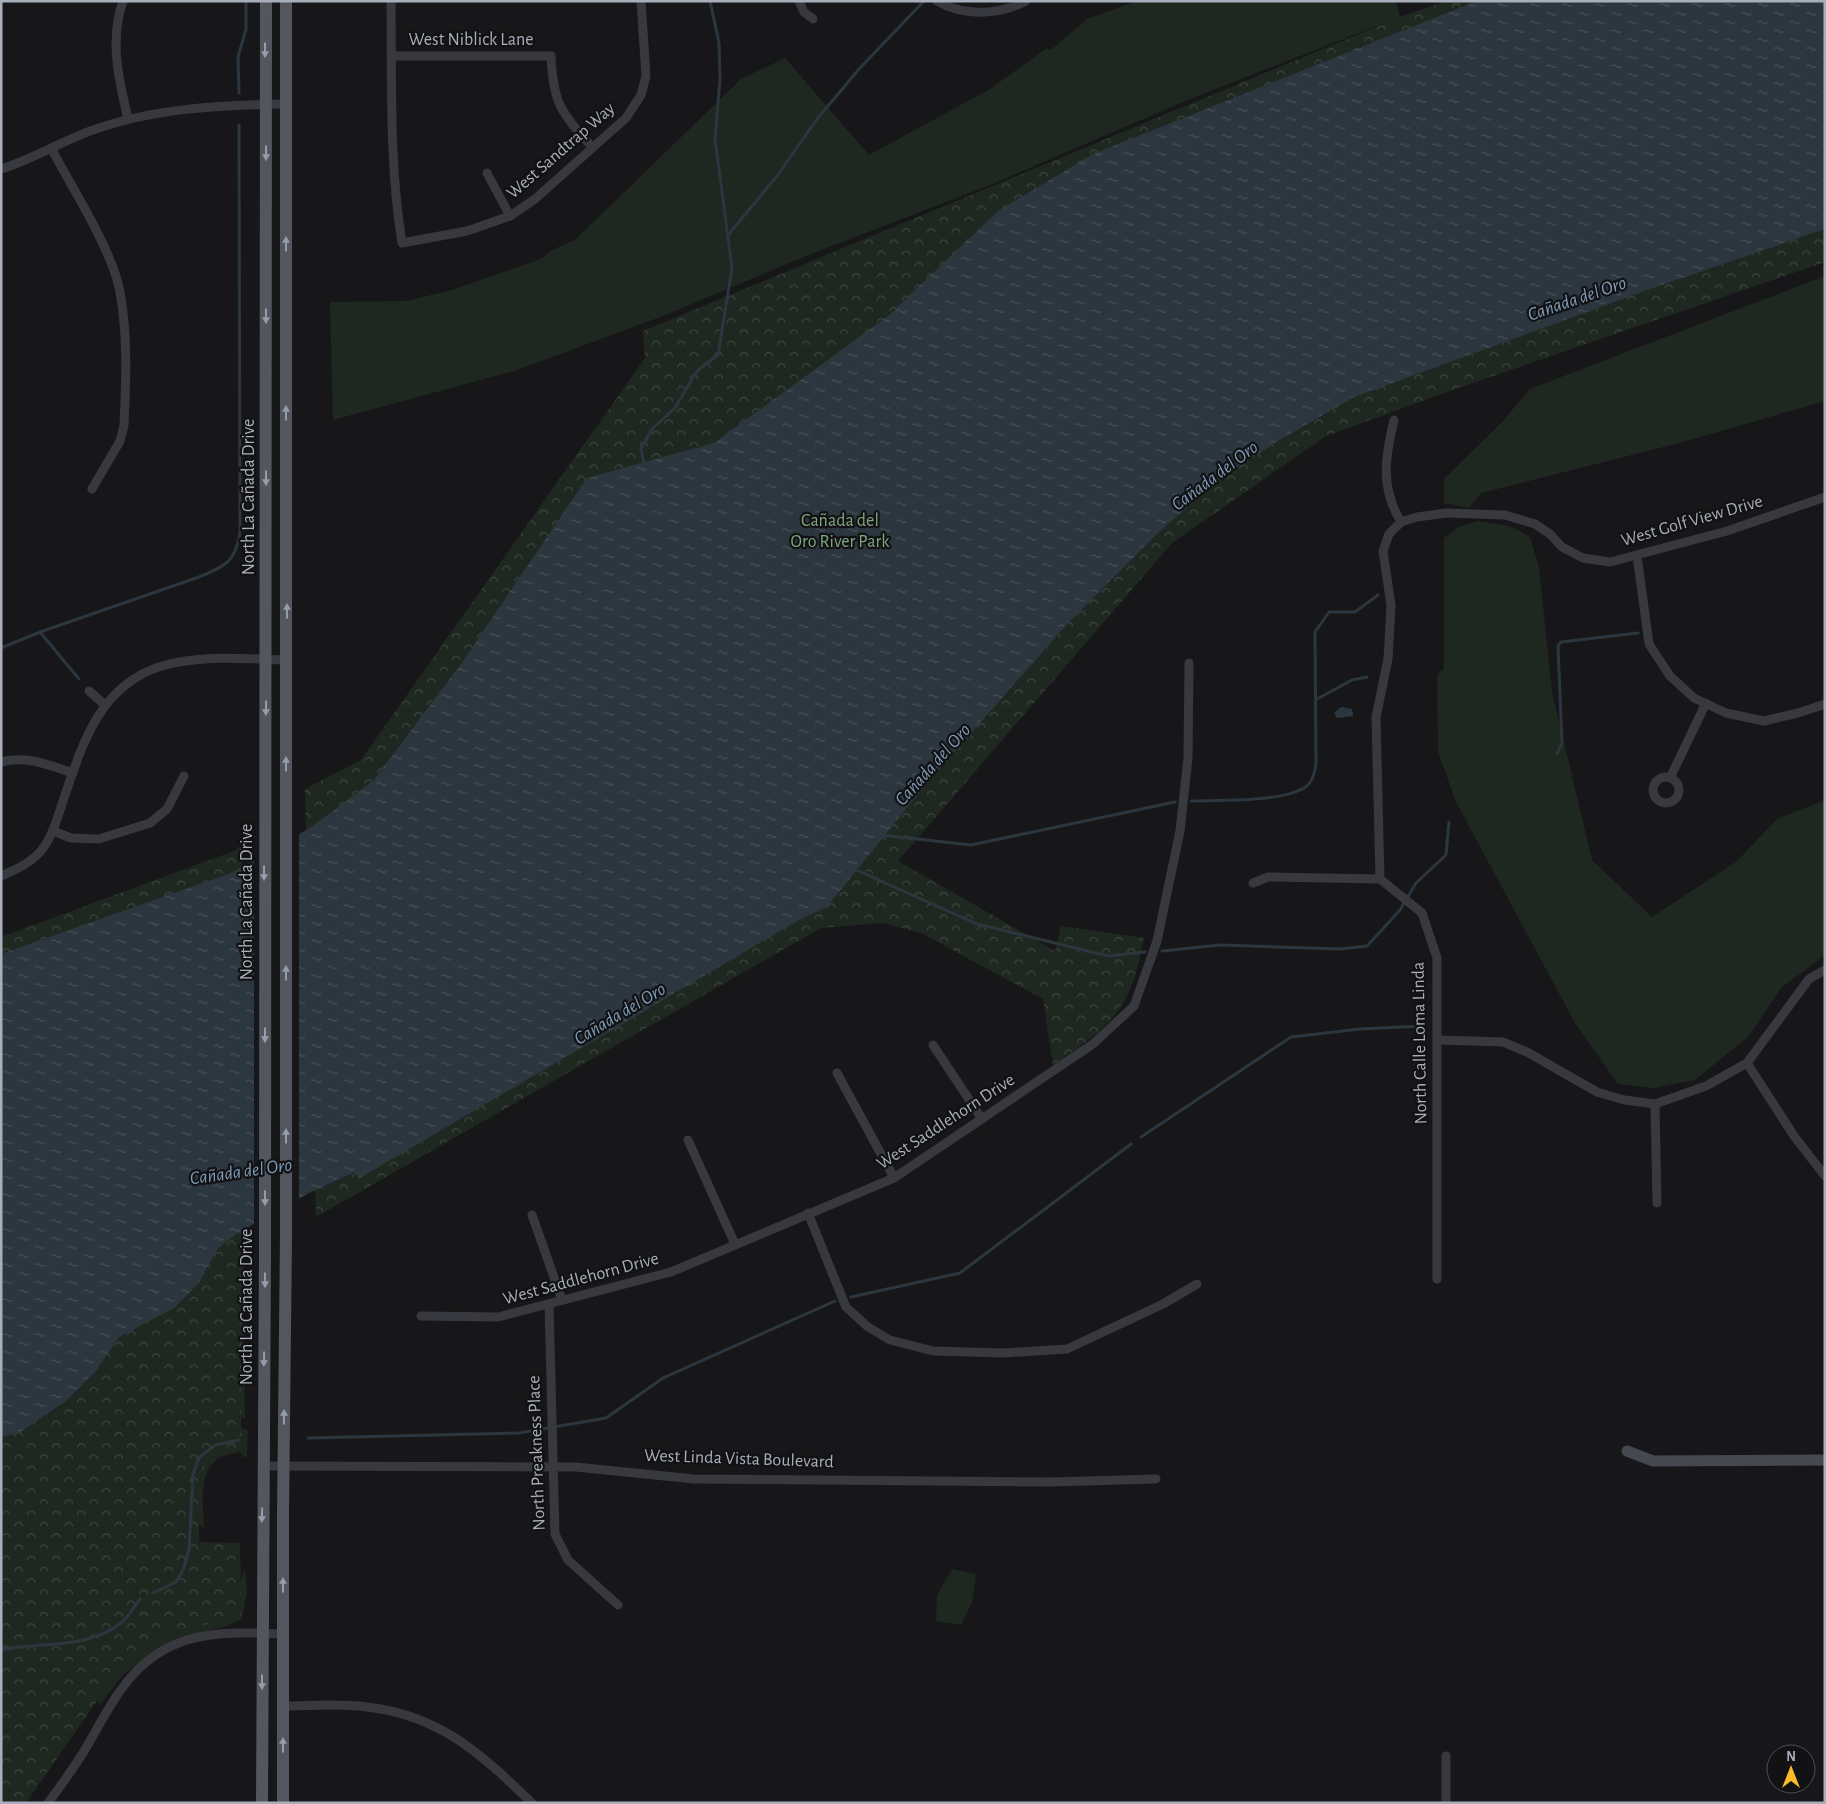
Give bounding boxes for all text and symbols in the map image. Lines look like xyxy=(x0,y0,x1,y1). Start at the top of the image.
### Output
street label: West Niblick Lane xyxy=(409,31,533,49)
one-way arrow xyxy=(261,42,269,58)
street label: West Sandtrap Way xyxy=(504,99,619,203)
one-way arrow xyxy=(262,146,270,162)
one-way arrow xyxy=(282,236,290,252)
water label: Cañada del Oro xyxy=(1525,273,1629,325)
one-way arrow xyxy=(262,308,270,324)
one-way arrow xyxy=(282,405,290,421)
street label: North La Cañada Drive xyxy=(240,419,258,575)
water label: Cañada del Oro xyxy=(1168,437,1262,515)
one-way arrow xyxy=(262,471,270,487)
street label: West Golf View Drive xyxy=(1619,492,1765,550)
park label: Cañada del Oro River Park xyxy=(791,512,890,551)
one-way arrow xyxy=(282,603,290,619)
one-way arrow xyxy=(262,701,270,717)
water label: Cañada del Oro xyxy=(892,720,975,810)
one-way arrow xyxy=(282,755,290,771)
street label: North La Cañada Drive xyxy=(238,824,256,980)
one-way arrow xyxy=(260,865,268,881)
street label: North Calle Loma Linda xyxy=(1410,962,1430,1124)
one-way arrow xyxy=(282,965,290,981)
water label: Cañada del Oro xyxy=(571,979,669,1049)
one-way arrow xyxy=(261,1028,269,1044)
street label: West Saddlehorn Drive xyxy=(874,1071,1018,1173)
one-way arrow xyxy=(282,1128,290,1144)
water label: Cañada del Oro xyxy=(189,1155,293,1189)
one-way arrow xyxy=(261,1190,269,1206)
street label: North La Cañada Drive xyxy=(238,1229,256,1385)
street label: West Saddlehorn Drive xyxy=(501,1250,661,1308)
one-way arrow xyxy=(261,1272,269,1288)
one-way arrow xyxy=(260,1351,268,1367)
street label: North Preakness Place xyxy=(525,1375,549,1531)
one-way arrow xyxy=(280,1409,288,1425)
street label: West Linda Vista Boulevard xyxy=(644,1447,834,1471)
one-way arrow xyxy=(258,1507,266,1523)
one-way arrow xyxy=(279,1577,287,1593)
one-way arrow xyxy=(258,1674,266,1690)
one-way arrow xyxy=(279,1736,287,1752)
north arrow xyxy=(1766,1744,1816,1794)
text: N xyxy=(1786,1750,1796,1764)

